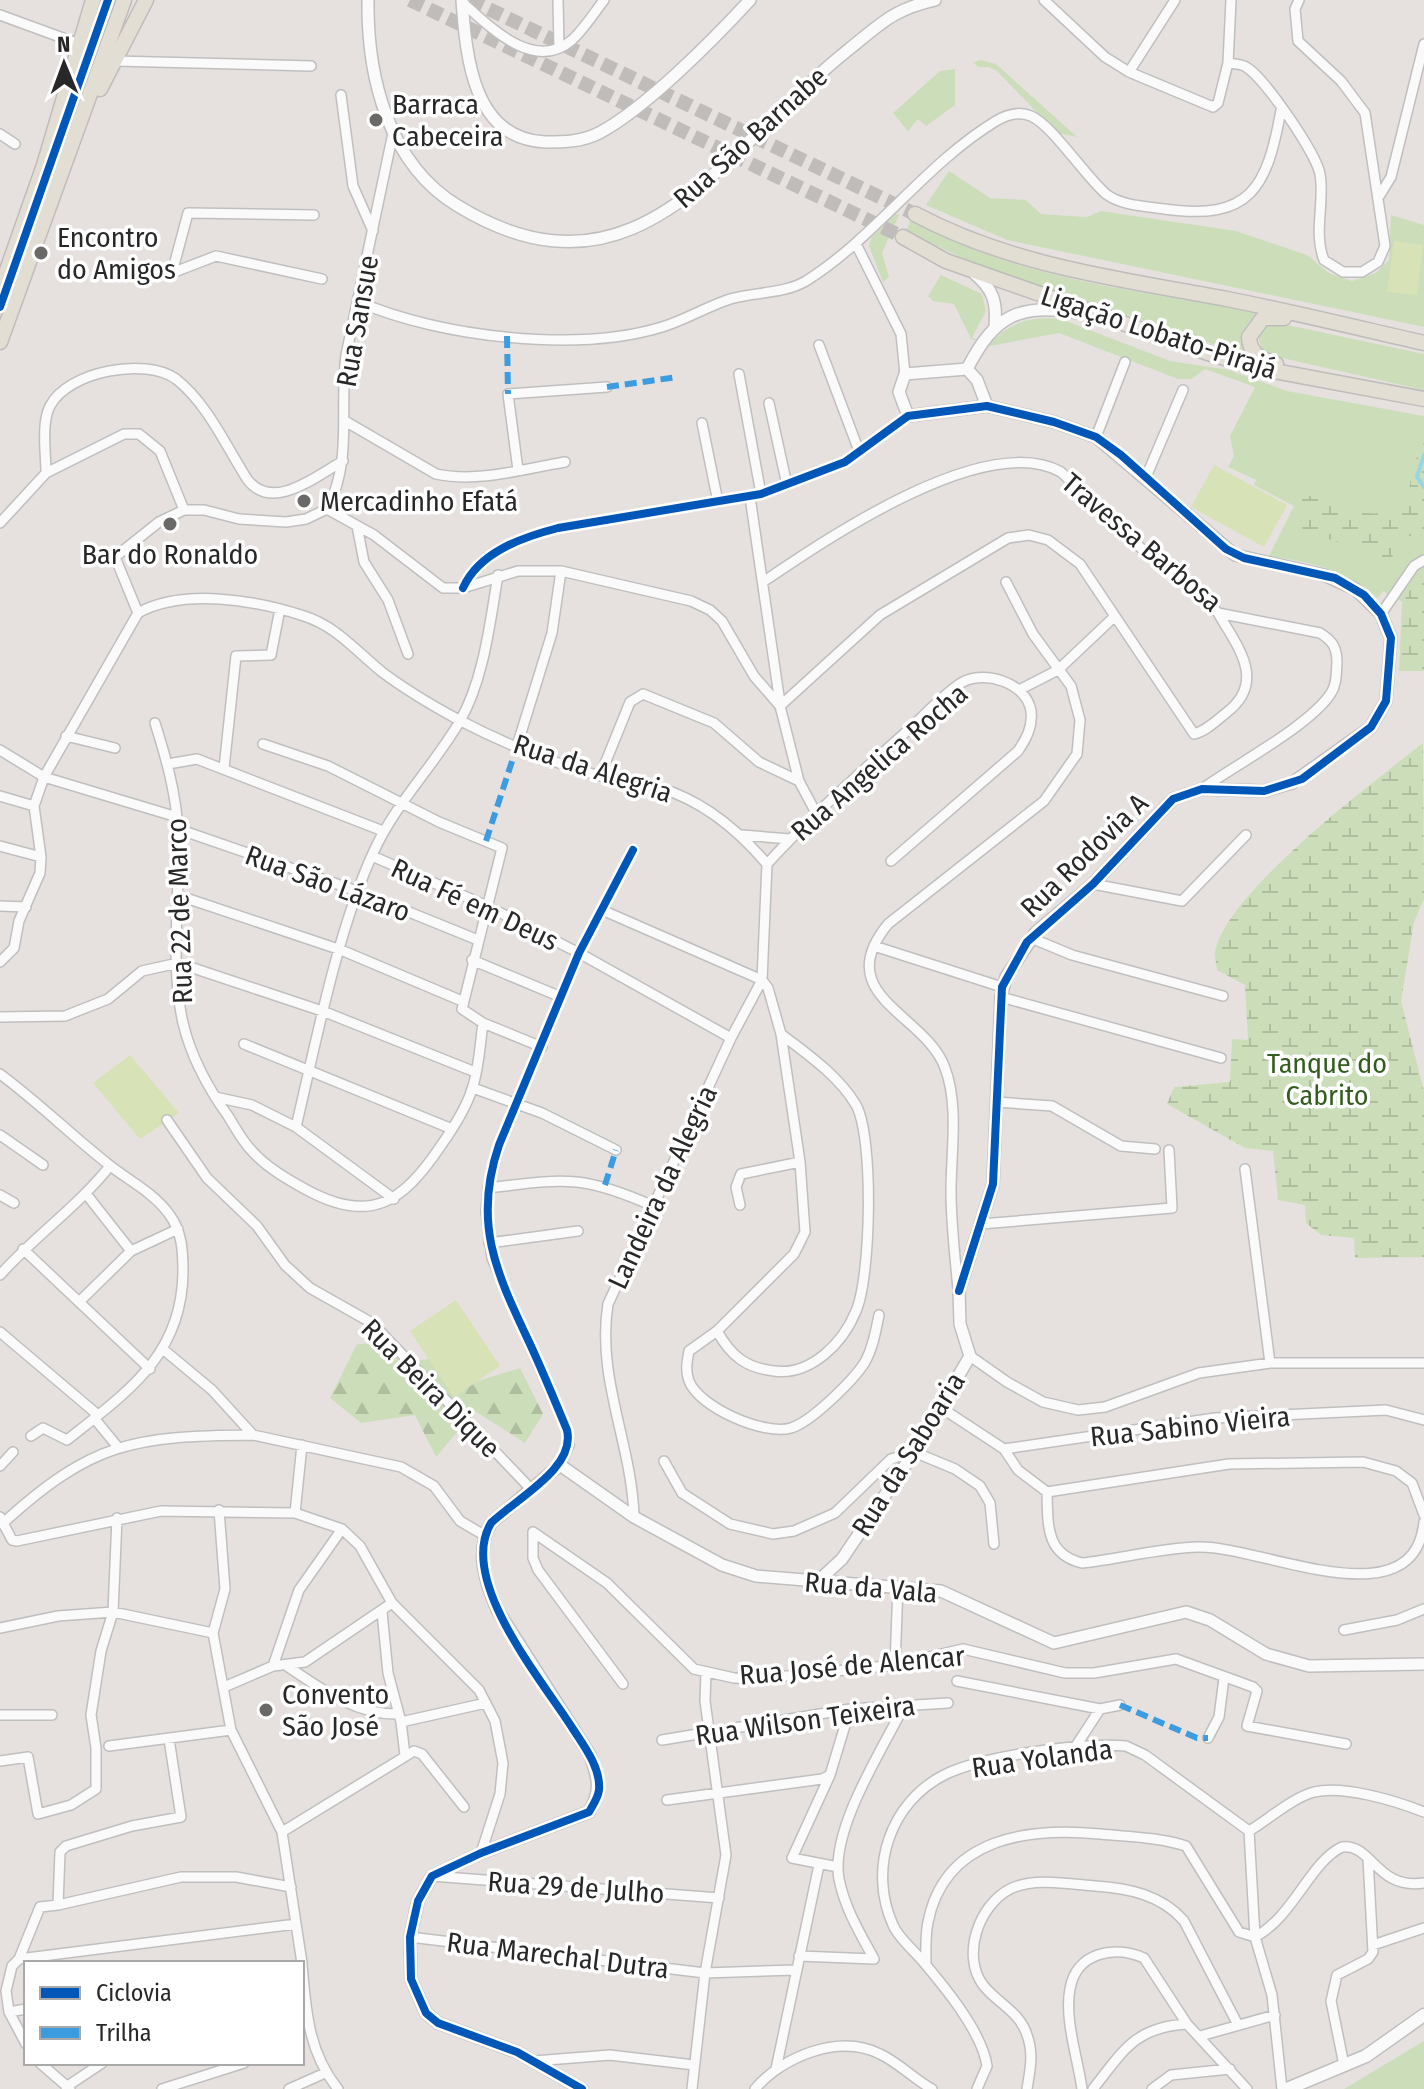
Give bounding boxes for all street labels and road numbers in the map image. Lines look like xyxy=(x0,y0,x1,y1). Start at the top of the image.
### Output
street label: Rua São Barnabe xyxy=(667,60,834,215)
street label: Rua Sansue xyxy=(330,253,385,389)
street label: Ligação Lobato-Pirajá xyxy=(1037,279,1281,386)
street label: Travessa Barbosa xyxy=(1055,466,1228,619)
street label: Rua Angelica Rocha xyxy=(784,677,974,848)
street label: Rua da Alegria xyxy=(509,727,676,810)
street label: Rua Rodovia A xyxy=(1014,786,1155,924)
street label: Rua 22 de Marco xyxy=(160,818,199,1004)
street label: Rua São Lázaro xyxy=(241,838,415,929)
street label: Rua Fé em Deus xyxy=(386,851,564,958)
street label: Landeira da Alegria xyxy=(601,1080,724,1294)
street label: Rua Beira Dique xyxy=(354,1312,507,1465)
street label: Rua da Saboaria xyxy=(845,1366,972,1542)
street label: Rua Sabino Vieira xyxy=(1089,1400,1292,1453)
street label: Rua da Vala xyxy=(803,1565,939,1610)
street label: Rua José de Alencar xyxy=(738,1639,966,1692)
street label: Rua Wilson Teixeira xyxy=(693,1689,917,1752)
street label: Rua Yolanda xyxy=(970,1732,1115,1785)
street label: Rua 29 de Julho xyxy=(486,1865,665,1910)
street label: Rua Marechal Dutra xyxy=(445,1926,671,1985)

